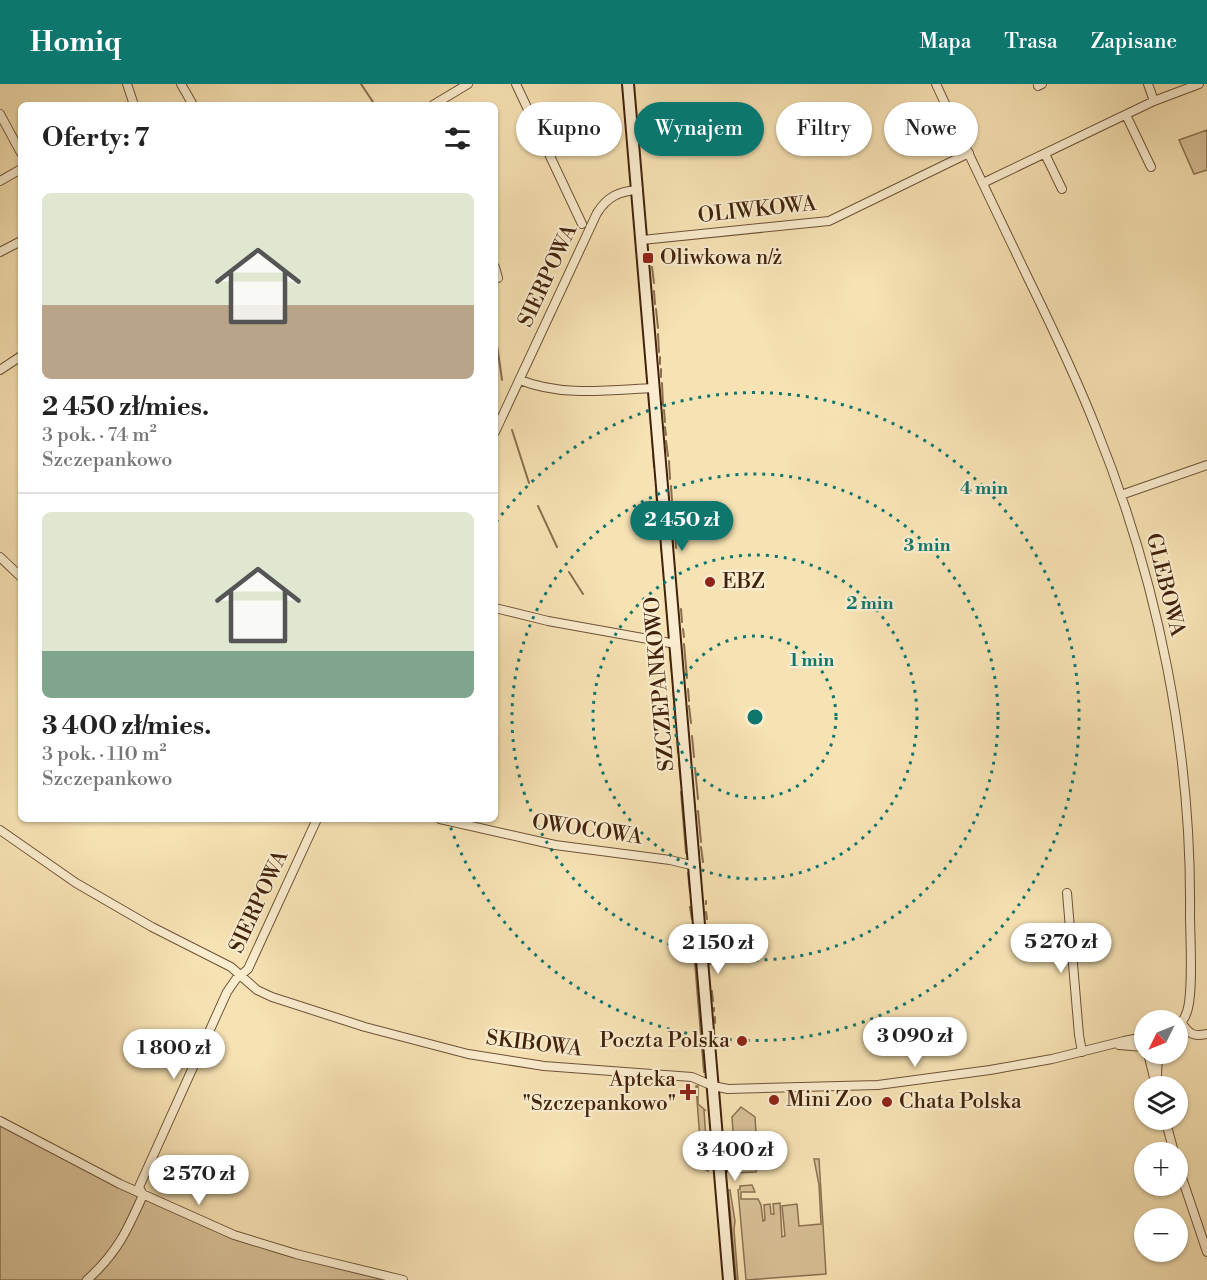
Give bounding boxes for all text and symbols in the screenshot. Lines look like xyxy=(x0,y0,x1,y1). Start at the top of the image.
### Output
text: Homiq xyxy=(30,25,121,60)
text: Mapa xyxy=(919,29,971,55)
text: Trasa xyxy=(1004,29,1058,55)
text: Zapisane xyxy=(1091,29,1177,55)
chip: Kupno xyxy=(516,102,622,156)
chip: Wynajem xyxy=(634,102,764,156)
chip: Filtry xyxy=(776,102,872,156)
chip: Nowe xyxy=(884,102,978,156)
text: Oferty: 7 xyxy=(42,122,149,154)
icon: filters xyxy=(441,122,474,155)
street label: OLIWKOWA xyxy=(697,191,818,229)
street label: SIERPOWA xyxy=(513,220,583,331)
icon: home xyxy=(204,232,312,340)
place label: Oliwkowa n/ż xyxy=(660,245,782,271)
marker: Oliwkowa n/ż xyxy=(641,251,655,265)
text: 2 450 zł/mies. xyxy=(42,391,209,423)
text: 3 pok. · 74 m² xyxy=(42,423,157,448)
text: Szczepankowo xyxy=(42,448,172,473)
text: 4 min xyxy=(960,477,1008,500)
pin: 2 450 zł xyxy=(620,501,744,552)
text: 2 450 zł xyxy=(644,508,720,533)
street label: GLEBOWA xyxy=(1140,531,1190,640)
text: 3 min xyxy=(904,534,950,557)
icon: home xyxy=(204,551,312,659)
place label: EBZ xyxy=(722,569,765,595)
marker: EBZ xyxy=(703,575,717,589)
text: 2 min xyxy=(846,592,894,615)
street label: SZCZEPANKOWO xyxy=(639,596,681,772)
text: 1 min xyxy=(790,649,834,672)
centre of rings xyxy=(745,707,765,727)
text: 3 400 zł/mies. xyxy=(42,710,211,742)
text: 3 pok. · 110 m² xyxy=(42,742,167,767)
text: Szczepankowo xyxy=(42,767,172,792)
street label: OWOCOWA xyxy=(530,809,644,851)
street label: SIERPOWA xyxy=(224,846,294,957)
pin: 5 270 zł xyxy=(999,923,1123,974)
pin: 2 150 zł xyxy=(656,924,780,975)
text: 5 270 zł xyxy=(1025,930,1097,955)
text: 2 150 zł xyxy=(682,931,754,956)
north arrow xyxy=(1134,1010,1188,1064)
map controls xyxy=(1134,1010,1188,1262)
pin: 3 090 zł xyxy=(853,1017,977,1068)
text: 3 090 zł xyxy=(877,1024,953,1049)
street label: SKIBOWA xyxy=(484,1025,584,1063)
place label: Poczta Polska xyxy=(599,1028,730,1054)
pin: 1 800 zł xyxy=(112,1029,236,1080)
marker: Poczta Polska xyxy=(735,1034,749,1048)
text: 1 800 zł xyxy=(137,1036,211,1061)
place label: Apteka "Szczepankowo" xyxy=(522,1067,676,1117)
button: layers xyxy=(1134,1076,1188,1130)
marker: Apteka "Szczepankowo" xyxy=(681,1085,695,1099)
place label: Mini Zoo xyxy=(786,1087,873,1113)
place label: Chata Polska xyxy=(899,1089,1022,1115)
marker: Mini Zoo xyxy=(767,1093,781,1107)
marker: Chata Polska xyxy=(880,1095,894,1109)
pin: 3 400 zł xyxy=(673,1131,797,1182)
text: 3 400 zł xyxy=(696,1138,774,1163)
button: + xyxy=(1134,1142,1188,1196)
pin: 2 570 zł xyxy=(137,1155,261,1206)
text: 2 570 zł xyxy=(163,1162,235,1187)
button: − xyxy=(1134,1208,1188,1262)

